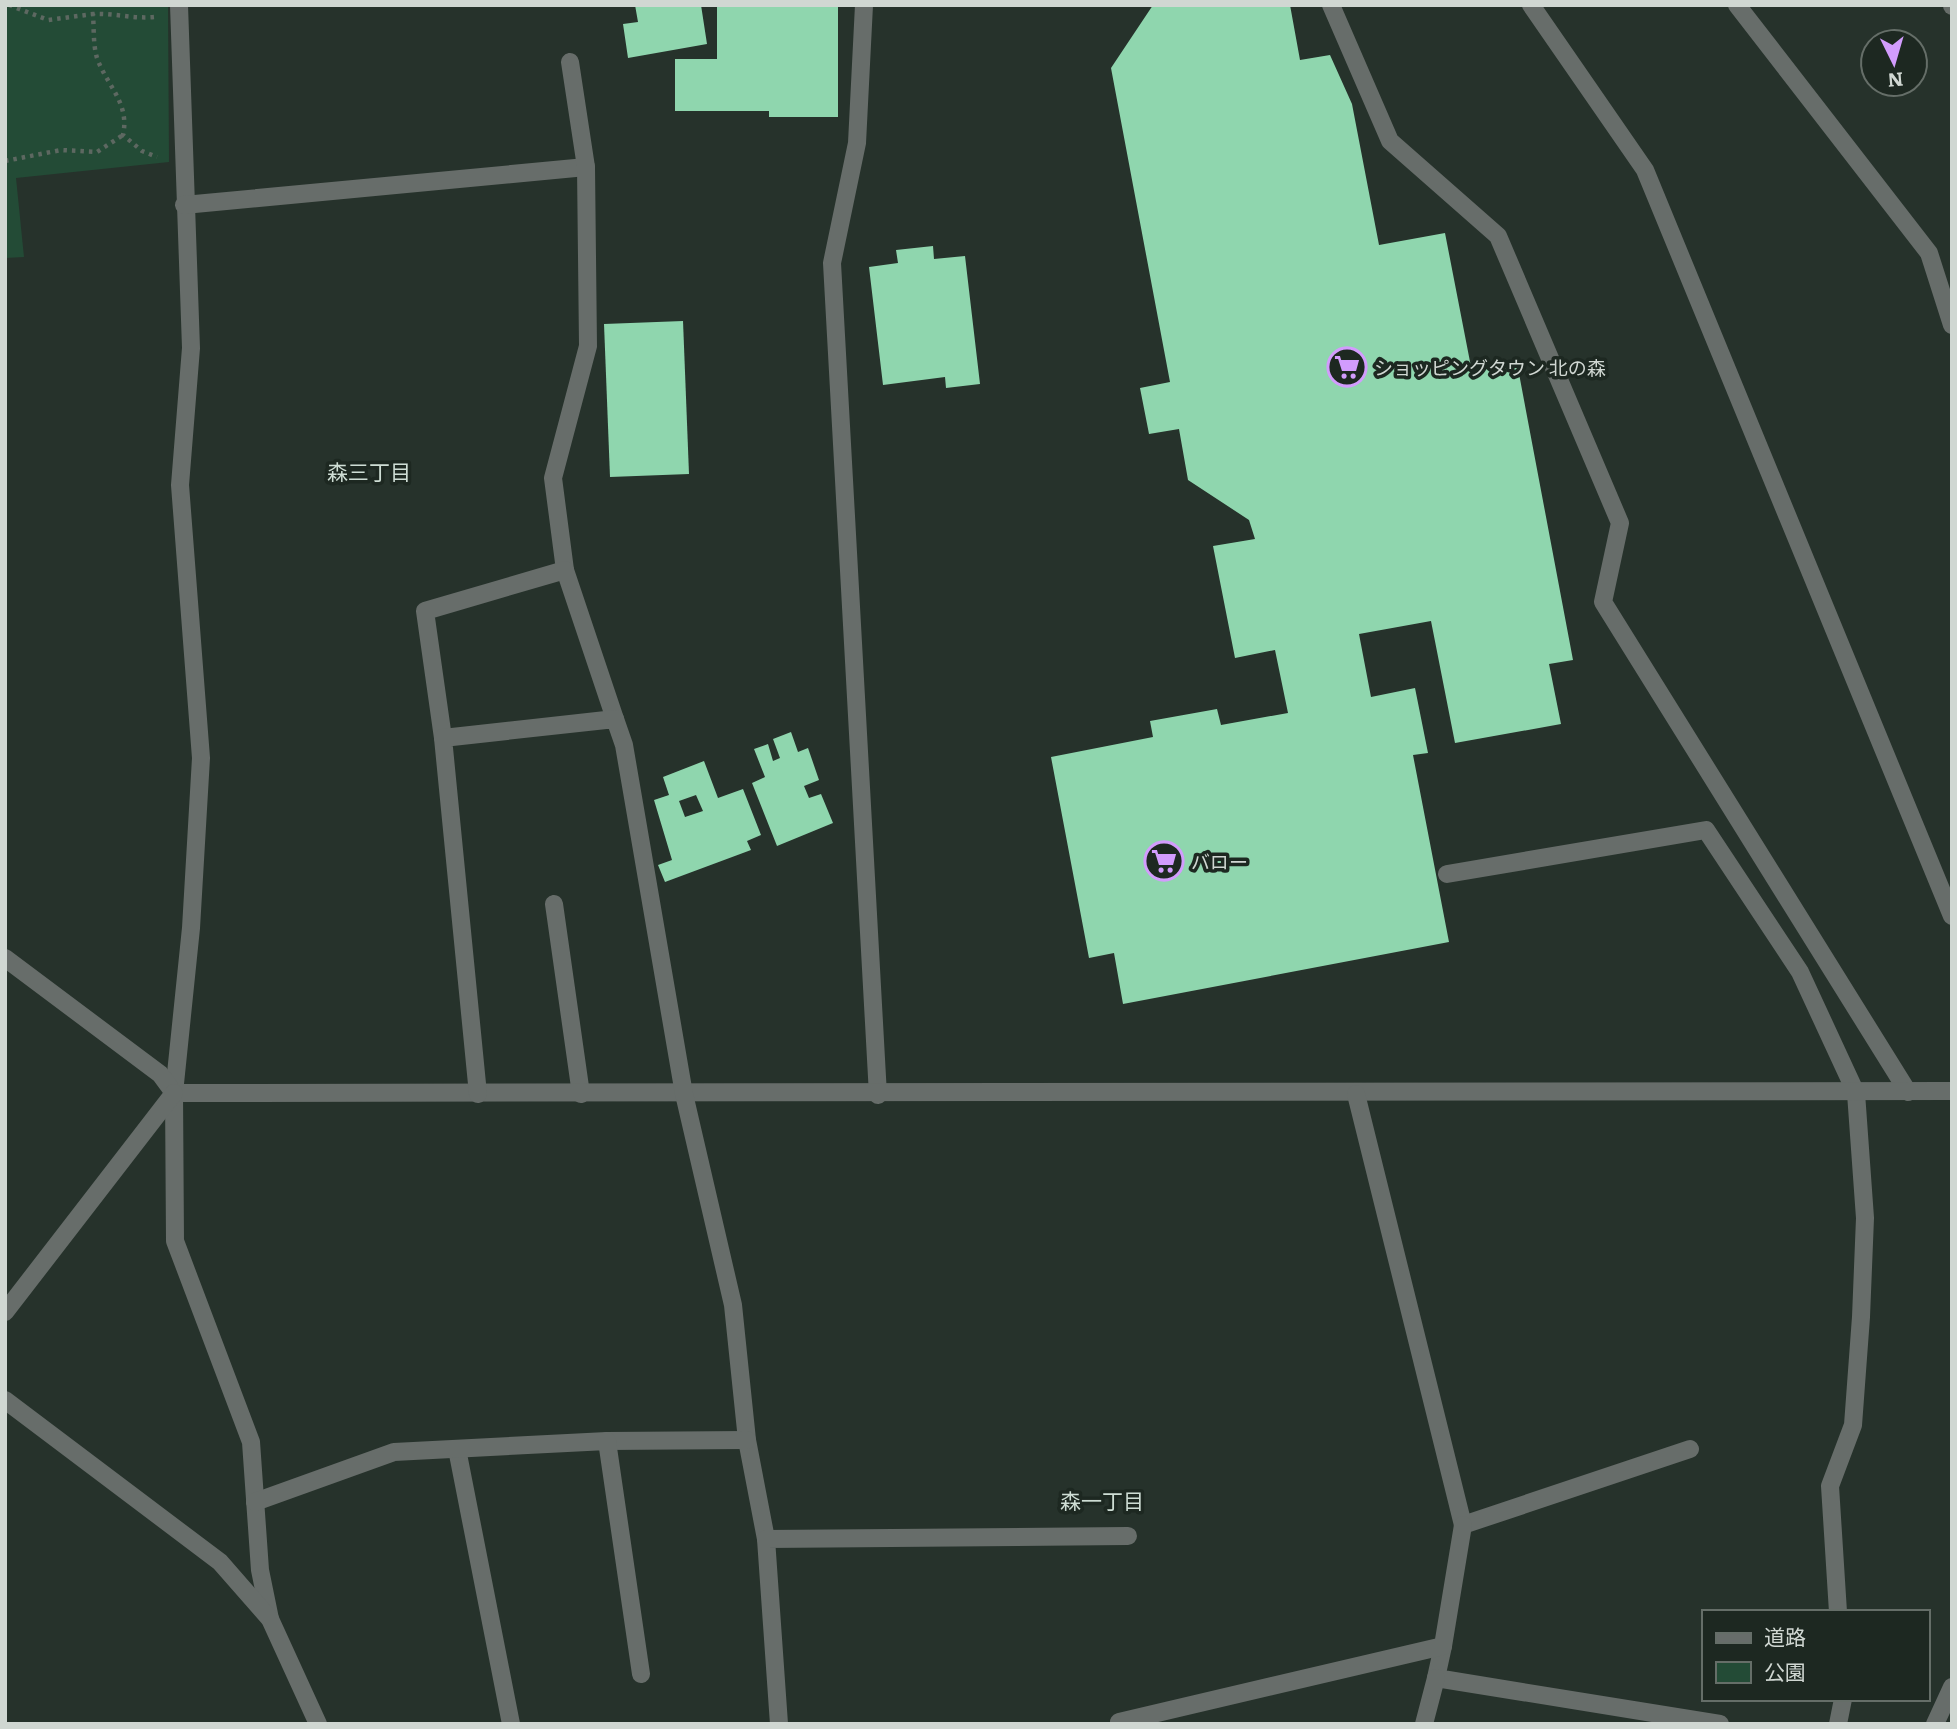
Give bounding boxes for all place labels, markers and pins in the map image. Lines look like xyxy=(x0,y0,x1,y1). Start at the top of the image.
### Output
supermarket icon: ショッピングタウン 北の森 xyxy=(1326,346,1368,388)
place label: ショッピングタウン 北の森 xyxy=(1374,353,1606,381)
supermarket icon: バロー xyxy=(1143,840,1185,882)
place label: バロー xyxy=(1191,847,1248,875)

